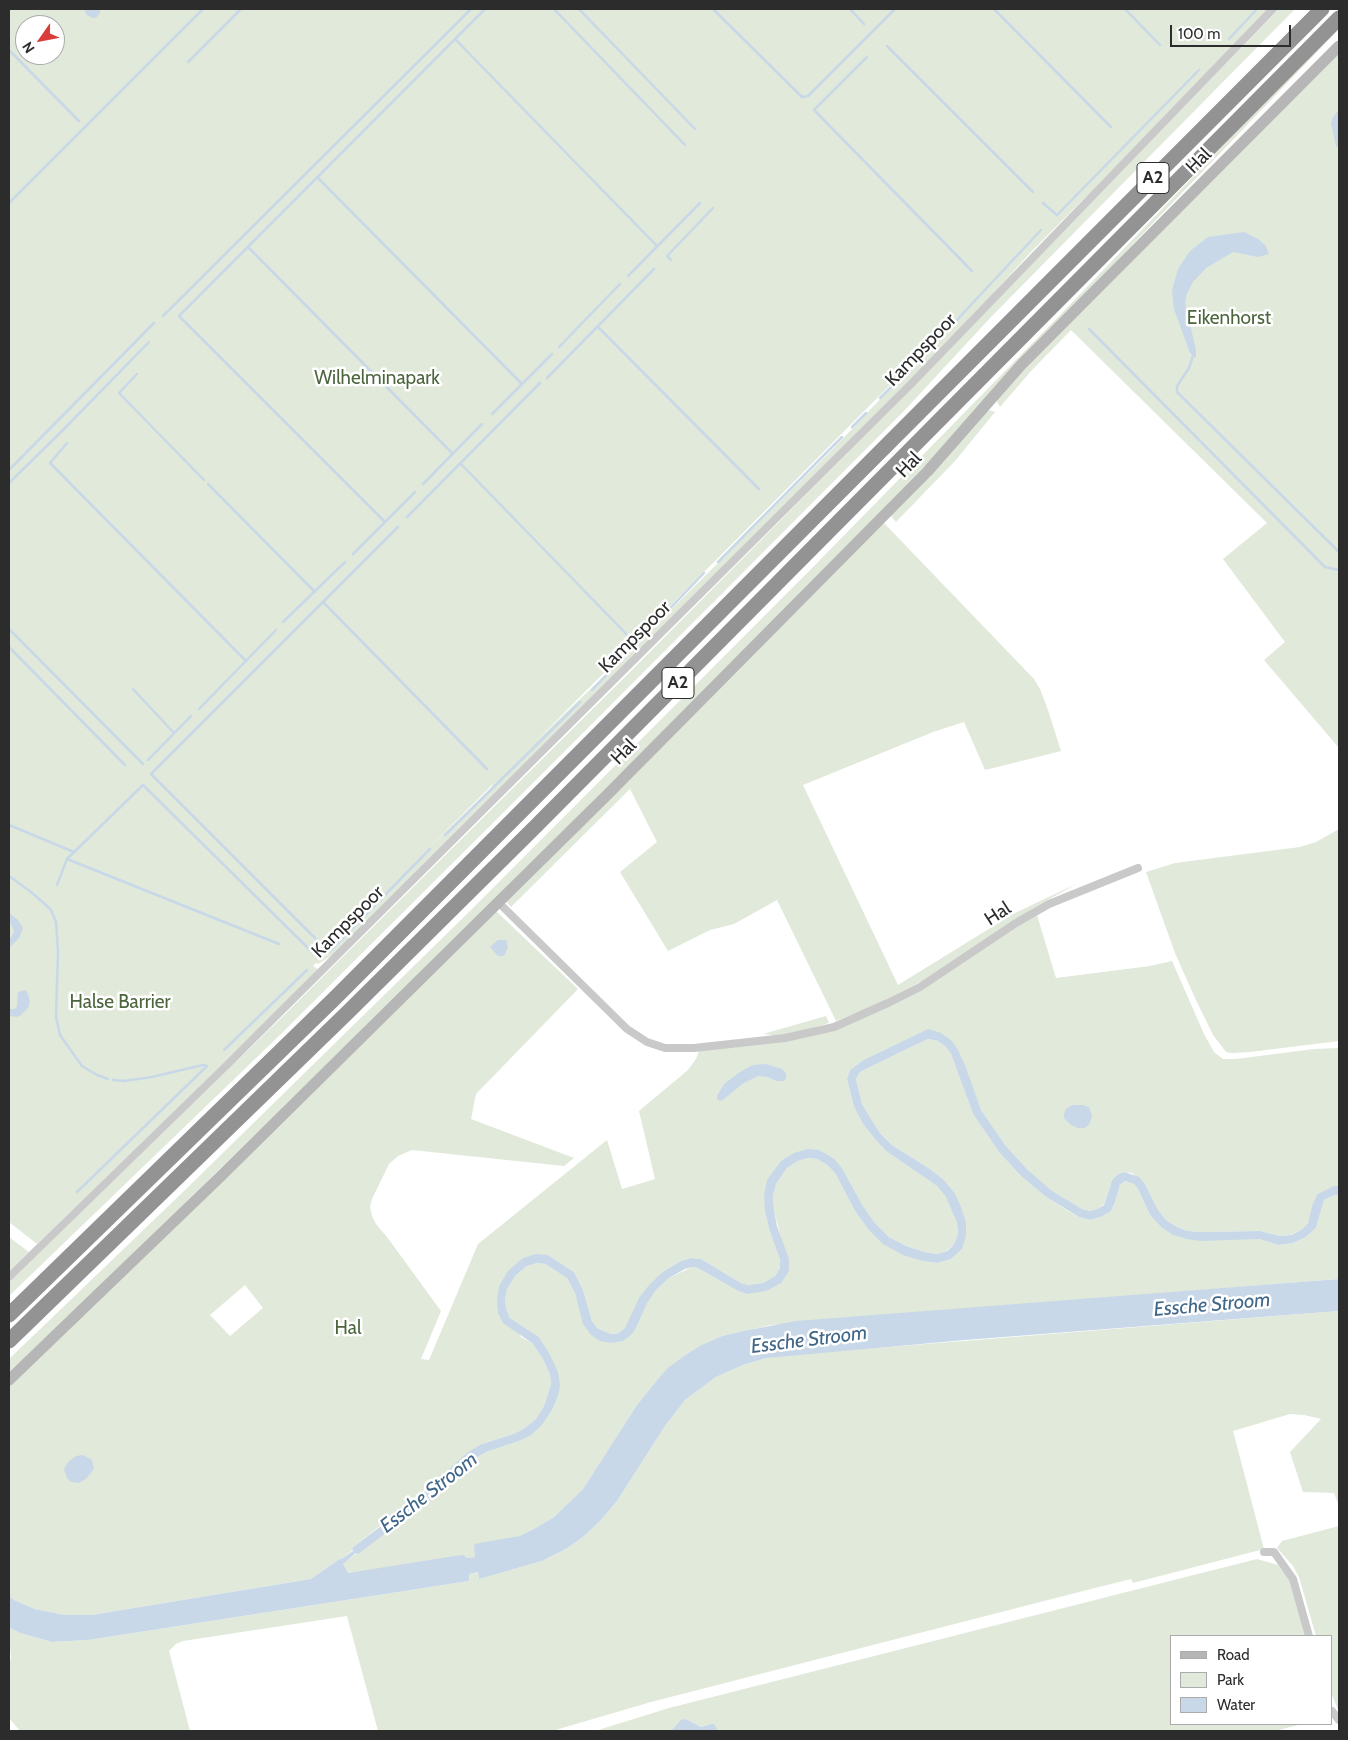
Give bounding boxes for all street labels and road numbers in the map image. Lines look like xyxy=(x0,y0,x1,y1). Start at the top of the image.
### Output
street label: Hal xyxy=(1181,143,1217,179)
road number: A2 xyxy=(1137,162,1169,194)
street label: Kampspoor xyxy=(881,309,961,391)
street label: Hal xyxy=(891,447,927,483)
street label: Kampspoor xyxy=(594,596,676,678)
road number: A2 xyxy=(662,668,694,698)
street label: Hal xyxy=(606,734,642,770)
street label: Kampspoor xyxy=(307,881,389,963)
street label: Hal xyxy=(981,897,1015,931)

